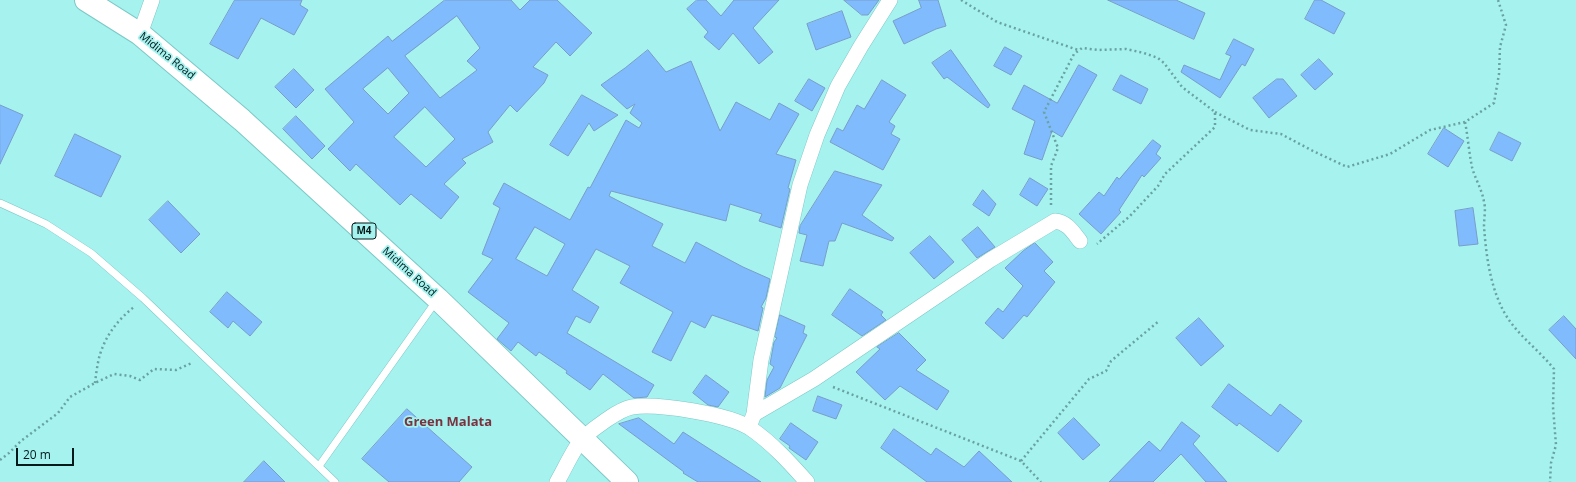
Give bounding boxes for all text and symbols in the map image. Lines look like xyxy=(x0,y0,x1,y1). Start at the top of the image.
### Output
street label: Midima Road xyxy=(137,30,197,82)
road number: M4 xyxy=(352,223,376,239)
street label: Midima Road xyxy=(379,244,439,300)
district label: Green Malata xyxy=(404,414,492,430)
scale bar xyxy=(18,440,76,466)
text: 20 m xyxy=(23,446,51,463)

